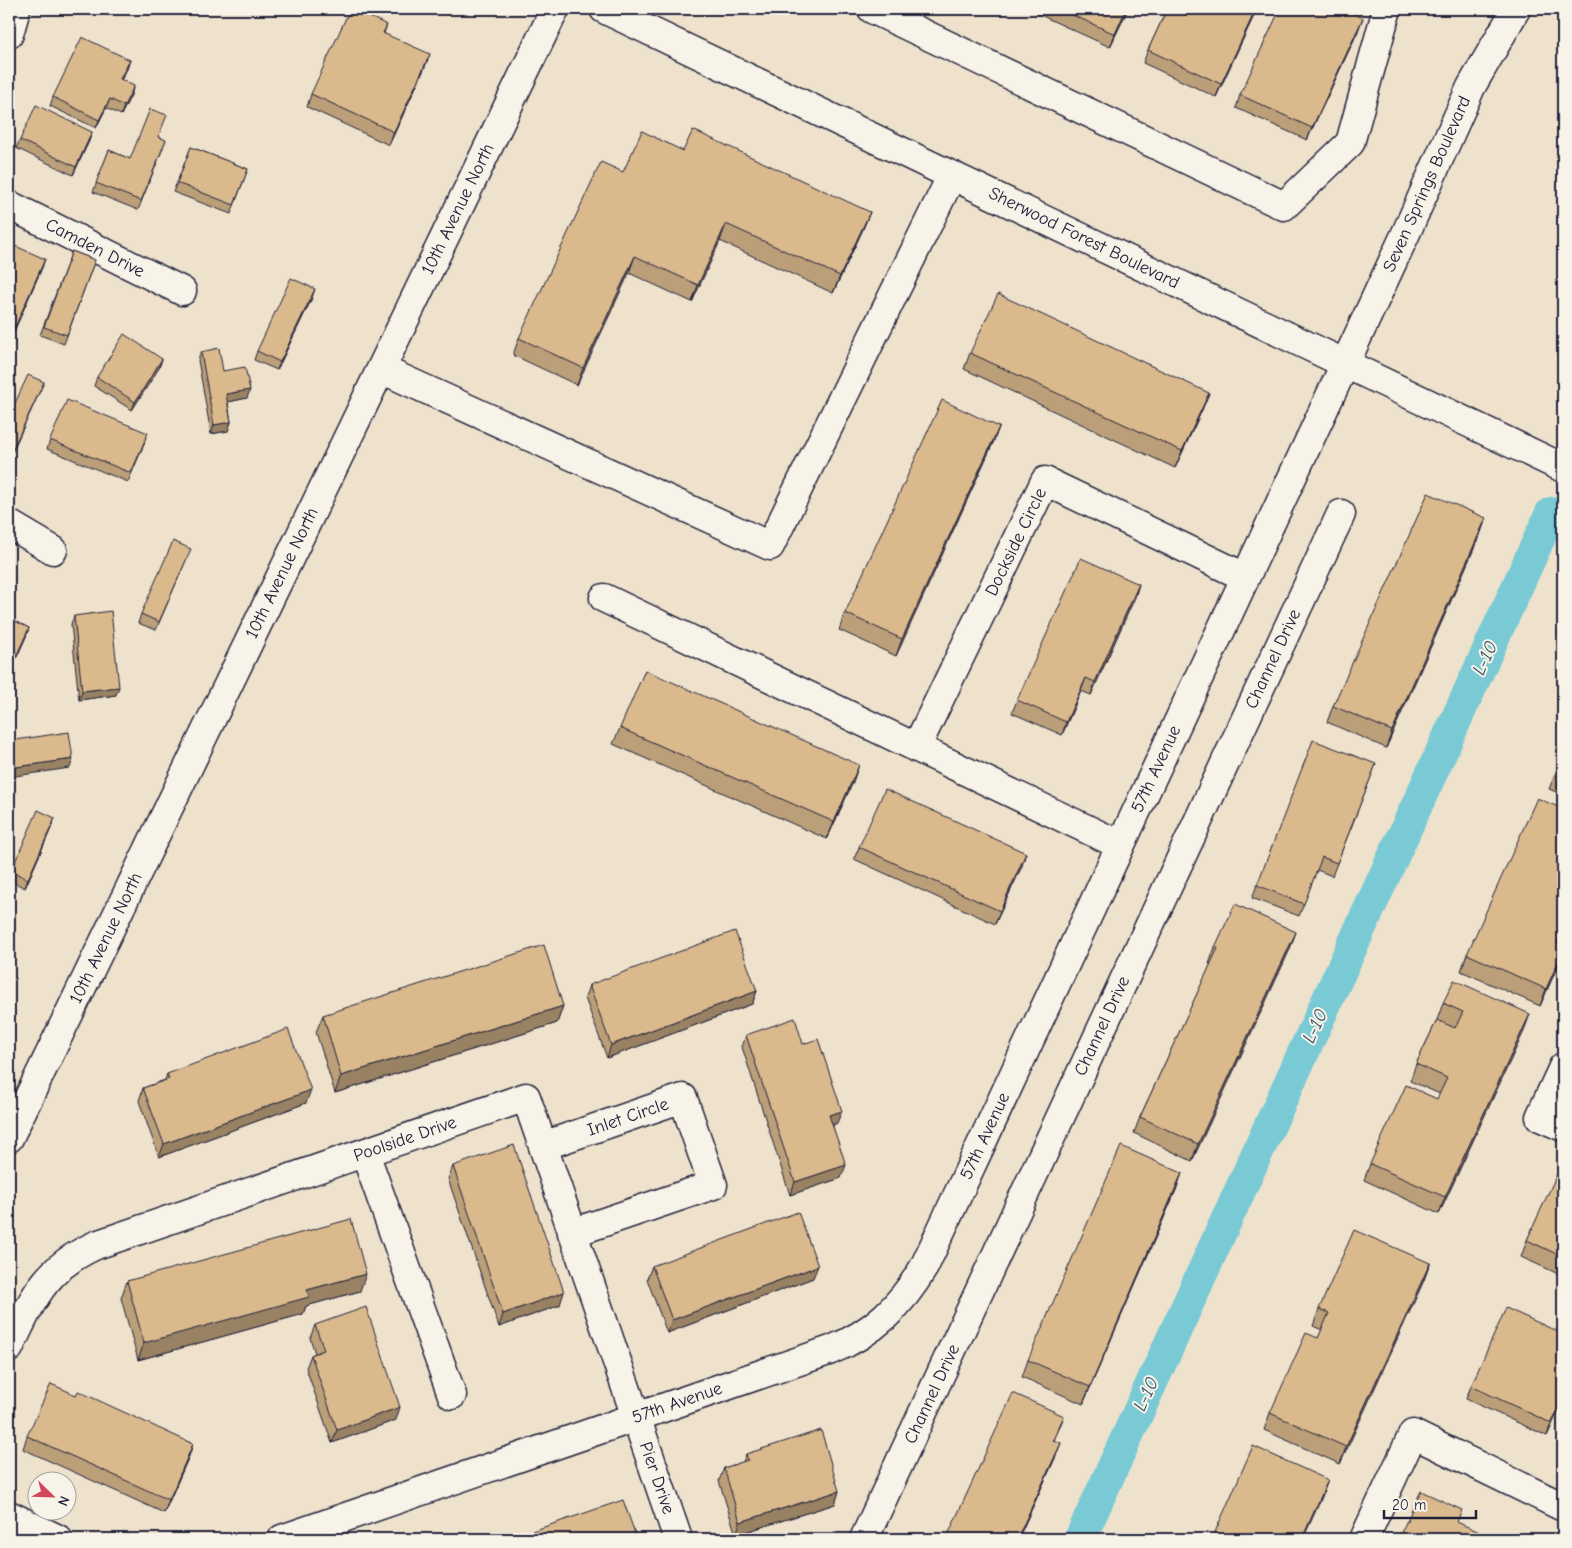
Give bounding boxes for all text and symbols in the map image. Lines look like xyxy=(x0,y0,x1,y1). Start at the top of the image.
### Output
street label: Seven Springs Boulevard xyxy=(1379,93,1475,275)
street label: 10th Avenue North xyxy=(417,140,499,278)
street label: Sherwood Forest Boulevard xyxy=(985,183,1183,293)
street label: Camden Drive xyxy=(42,214,148,282)
street label: Dockside Circle xyxy=(981,484,1051,600)
street label: 10th Avenue North xyxy=(241,504,323,642)
street label: Channel Drive xyxy=(1241,606,1305,712)
water label: L-10 xyxy=(1468,638,1502,678)
street label: 57th Avenue xyxy=(1127,722,1185,816)
street label: 10th Avenue North xyxy=(65,869,147,1007)
street label: Channel Drive xyxy=(1070,973,1134,1079)
water label: L-10 xyxy=(1298,1006,1332,1046)
street label: 57th Avenue xyxy=(956,1089,1014,1183)
street label: Inlet Circle xyxy=(585,1093,671,1141)
street label: Poolside Drive xyxy=(351,1112,459,1166)
street label: Channel Drive xyxy=(900,1341,964,1447)
water label: L-10 xyxy=(1129,1374,1163,1414)
street label: 57th Avenue xyxy=(629,1378,725,1428)
street label: Pier Drive xyxy=(635,1439,679,1517)
north arrow xyxy=(28,1470,78,1520)
scale bar xyxy=(1384,1488,1477,1520)
text: N xyxy=(54,1493,73,1508)
text: 20 m xyxy=(1392,1496,1426,1514)

